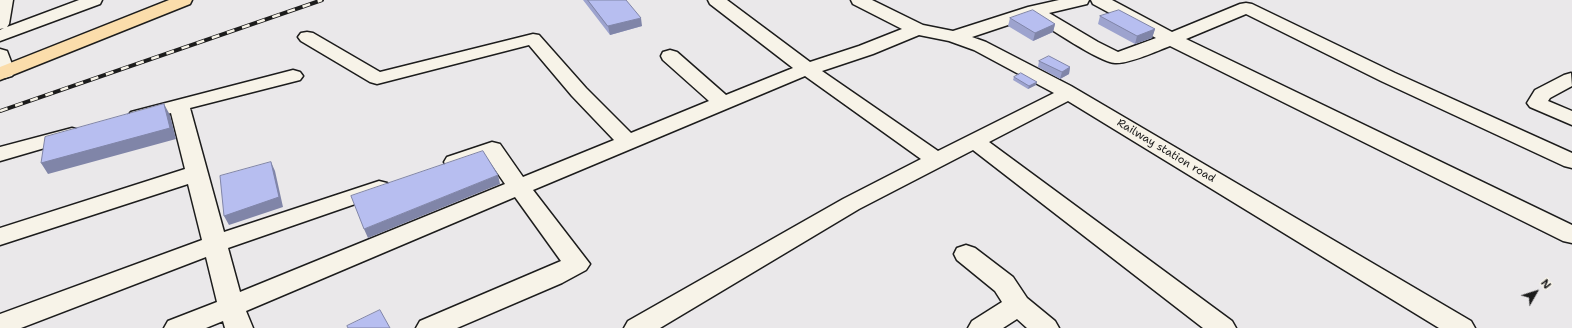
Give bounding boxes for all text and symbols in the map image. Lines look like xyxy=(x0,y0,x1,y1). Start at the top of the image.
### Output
street label: Railway station road xyxy=(1114,116,1218,186)
north arrow xyxy=(1516,272,1556,312)
text: N xyxy=(1537,276,1554,292)

